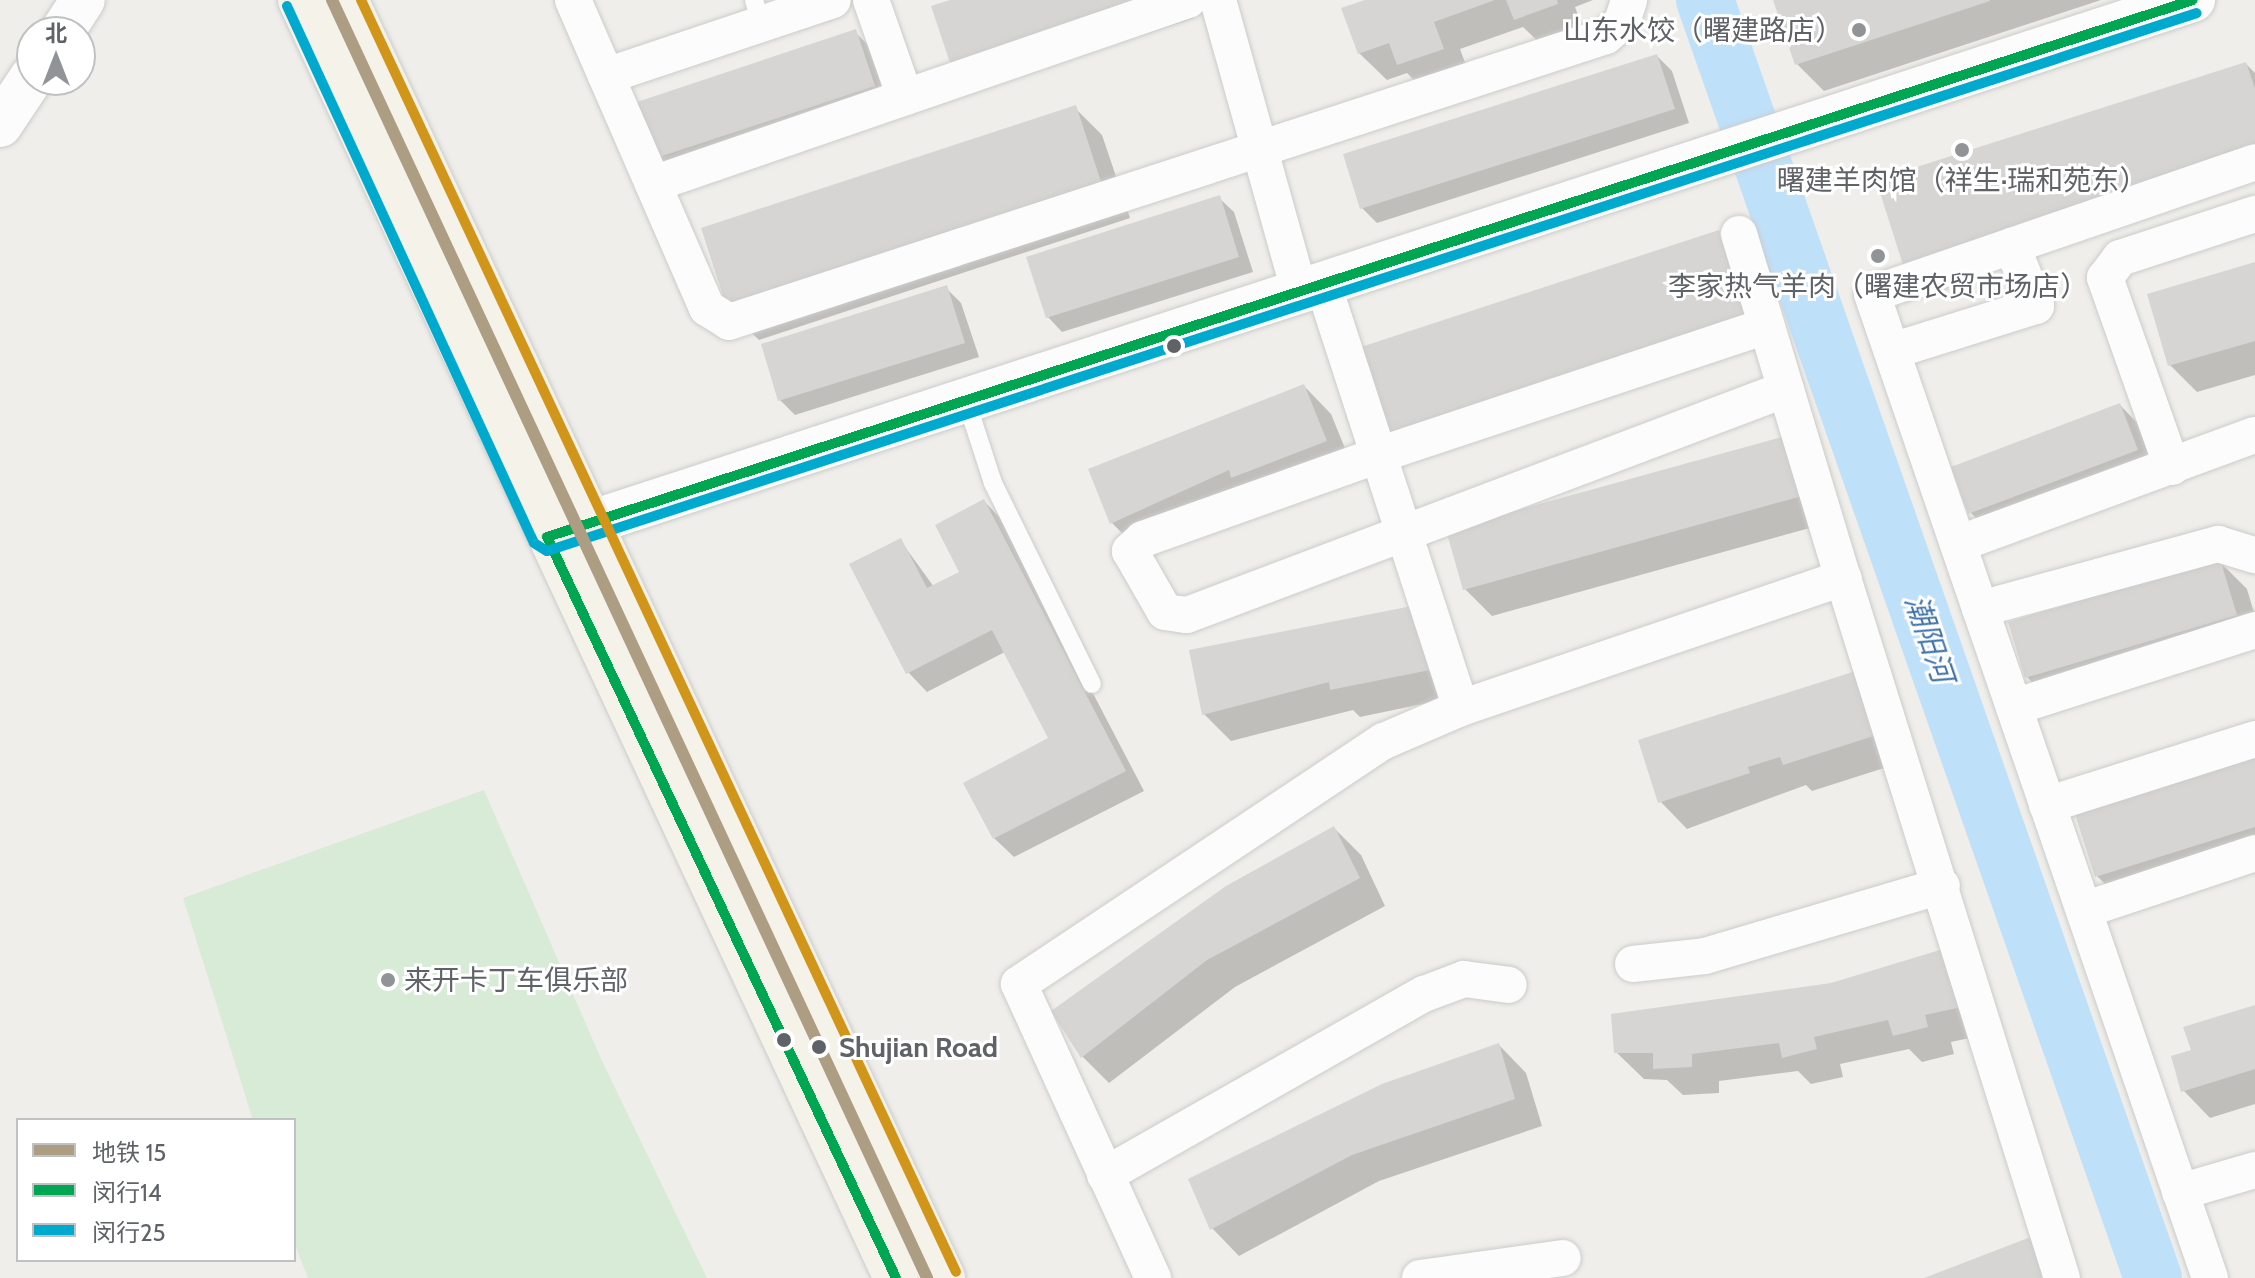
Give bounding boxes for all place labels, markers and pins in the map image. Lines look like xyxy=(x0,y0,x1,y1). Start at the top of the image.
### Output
place label: 山东水饺（曙建路店） xyxy=(1563,13,1843,47)
marker: 山东水饺（曙建路店） xyxy=(1850,21,1868,39)
marker: 曙建羊肉馆（祥生·瑞和苑东） xyxy=(1953,141,1971,159)
place label: 曙建羊肉馆（祥生·瑞和苑东） xyxy=(1777,163,2147,197)
marker: 李家热气羊肉（曙建农贸市场店） xyxy=(1869,247,1887,265)
place label: 李家热气羊肉（曙建农贸市场店） xyxy=(1668,269,2088,303)
unlabelled marker xyxy=(1166,338,1182,354)
place label: 来开卡丁车俱乐部 xyxy=(404,963,628,997)
marker: 来开卡丁车俱乐部 xyxy=(379,971,397,989)
place label: Shujian Road xyxy=(839,1030,998,1064)
unlabelled marker xyxy=(776,1032,792,1048)
marker: Shujian Road xyxy=(806,1034,832,1060)

